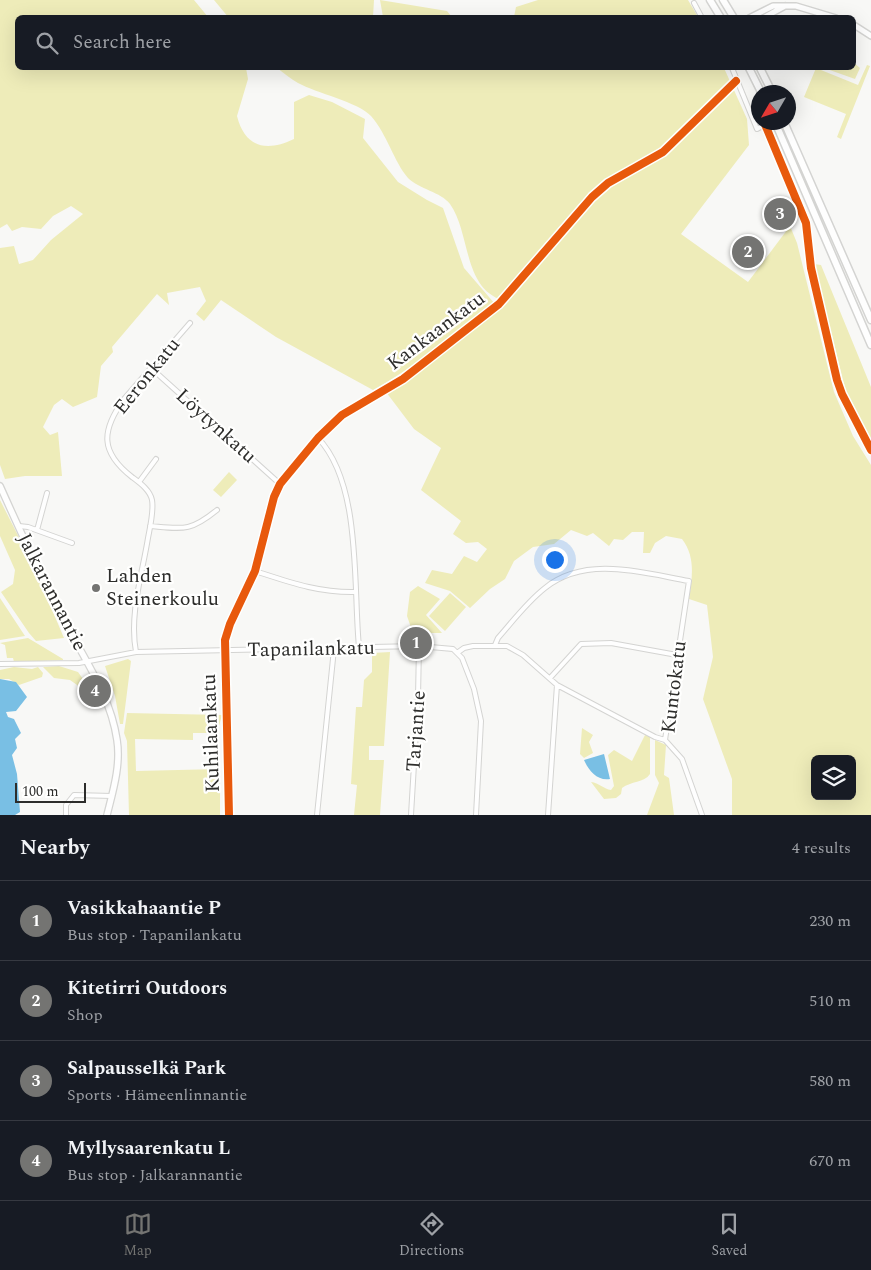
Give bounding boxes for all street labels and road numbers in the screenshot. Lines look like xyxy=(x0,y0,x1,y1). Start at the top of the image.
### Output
street label: Kankaankatu xyxy=(380,284,492,378)
street label: Eeronkatu xyxy=(106,331,188,421)
street label: Löytynkatu xyxy=(169,381,263,471)
street label: Jalkarannantie xyxy=(9,528,95,656)
street label: Tapanilankatu xyxy=(247,633,375,665)
street label: Kuntokatu xyxy=(653,639,695,735)
street label: Kuhilaankatu xyxy=(194,673,228,793)
street label: Tarjantie xyxy=(398,689,434,773)

